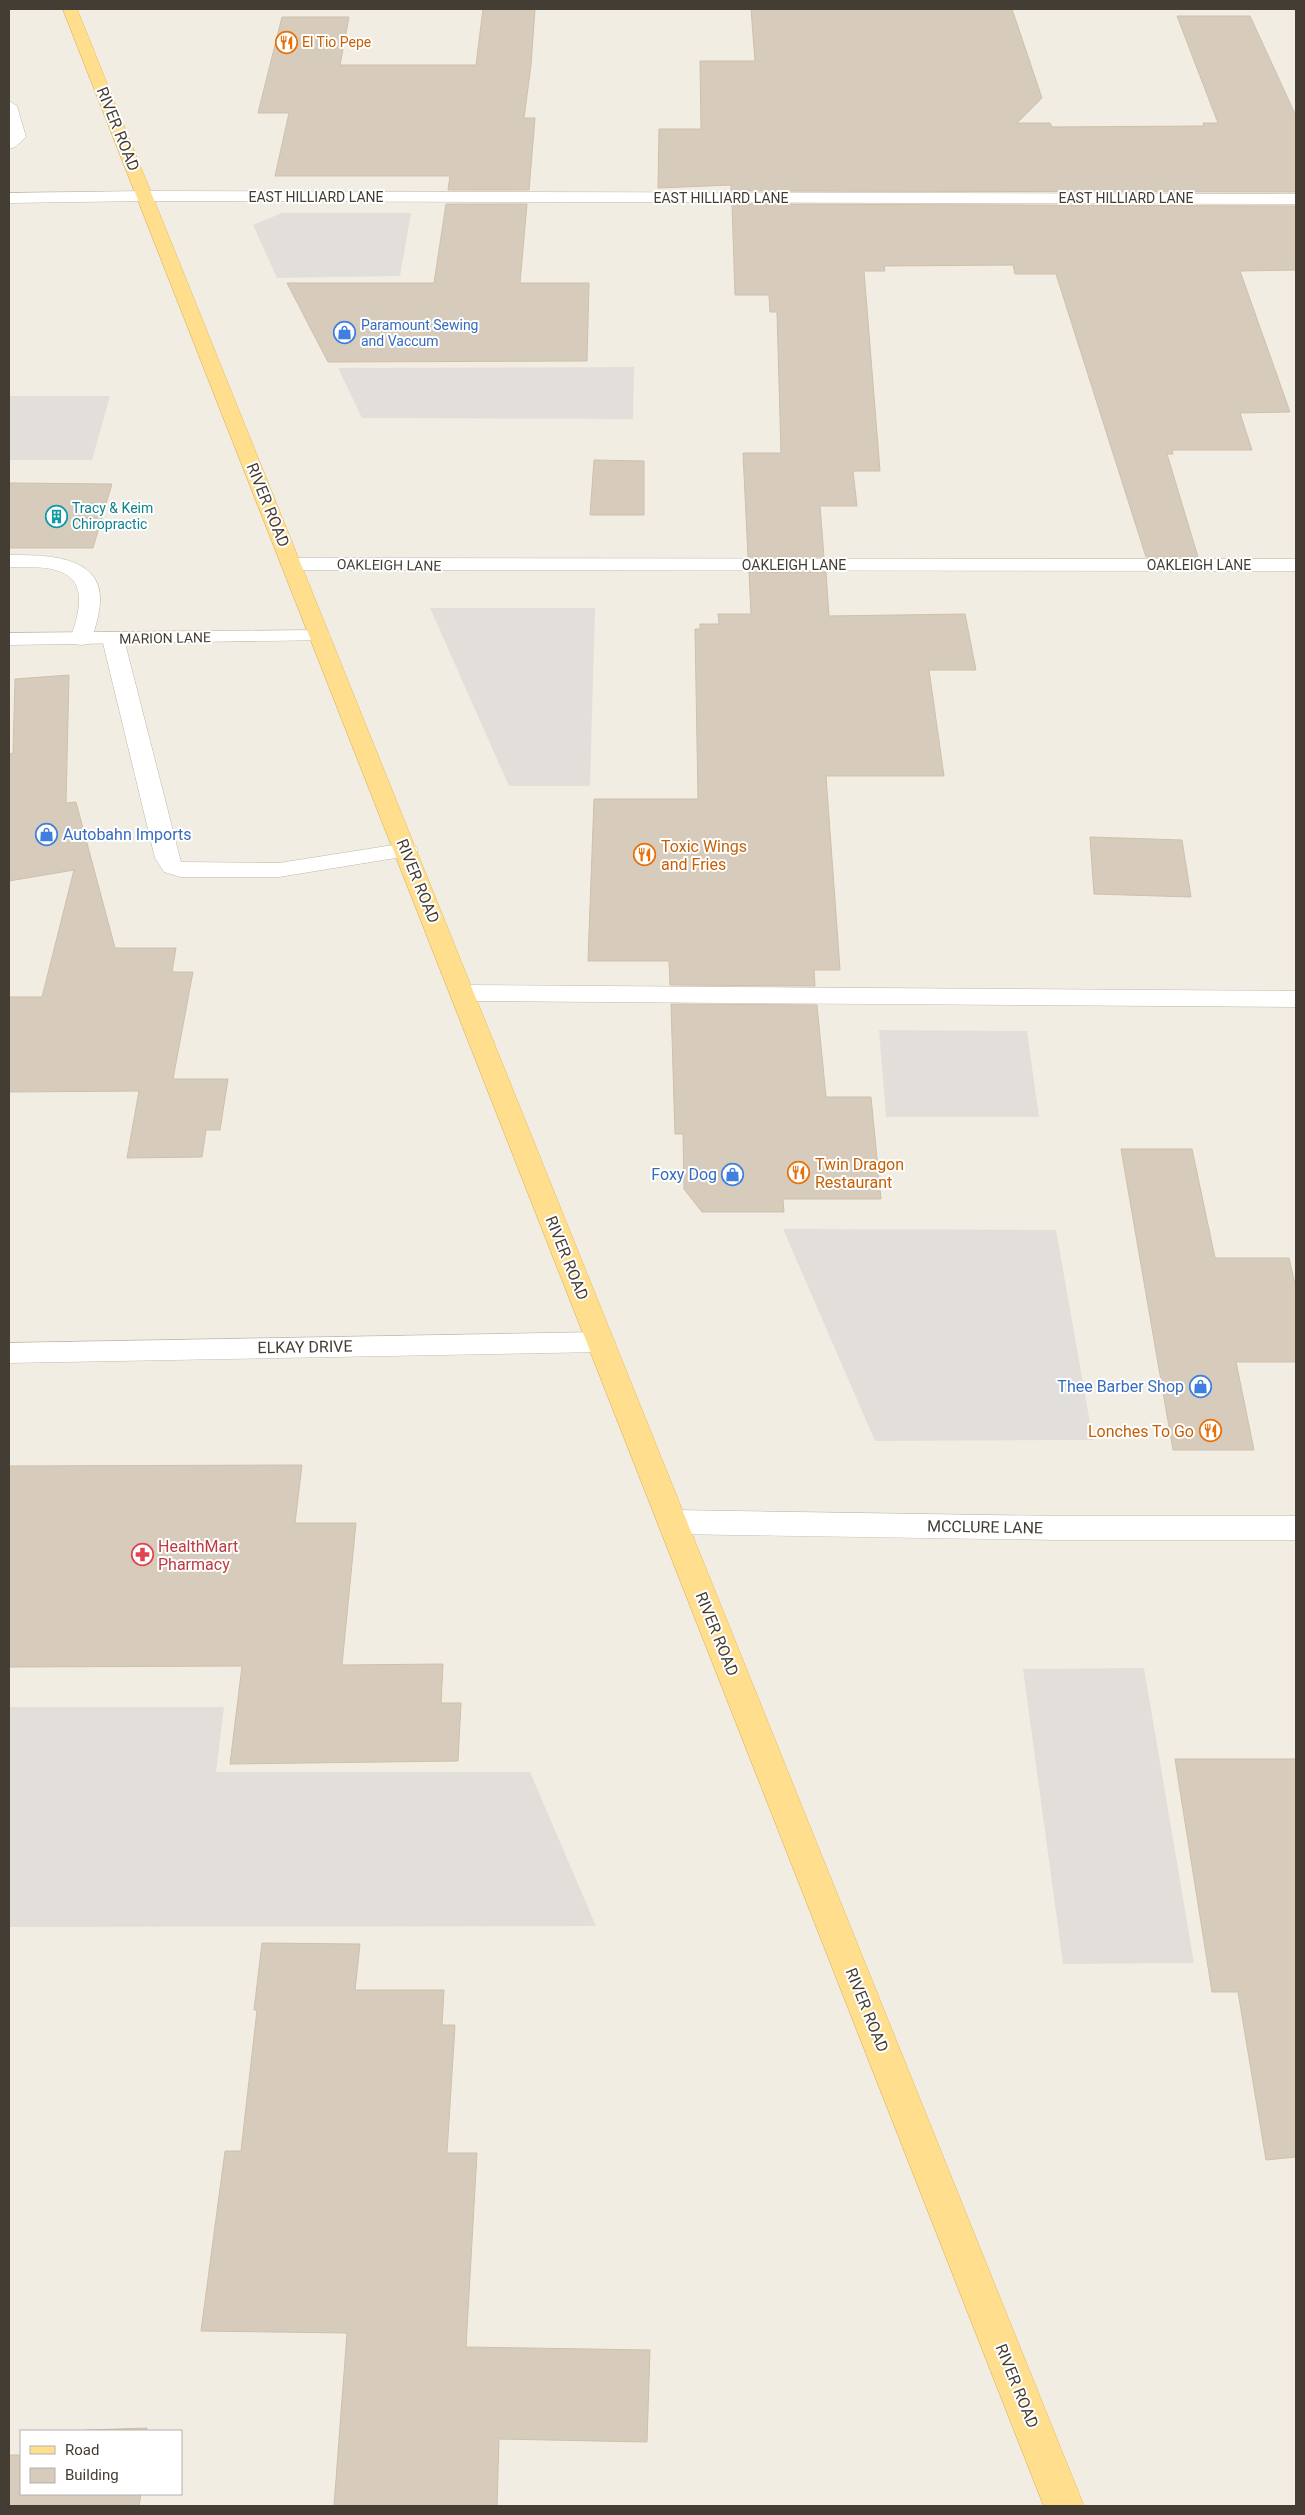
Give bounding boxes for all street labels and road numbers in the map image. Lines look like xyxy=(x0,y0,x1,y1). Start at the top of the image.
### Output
street label: RIVER ROAD xyxy=(93,84,143,174)
street label: EAST HILLIARD LANE xyxy=(249,189,384,205)
street label: EAST HILLIARD LANE xyxy=(654,190,789,206)
street label: EAST HILLIARD LANE xyxy=(1059,190,1194,206)
street label: RIVER ROAD xyxy=(243,460,293,550)
street label: OAKLEIGH LANE xyxy=(337,556,441,574)
street label: OAKLEIGH LANE xyxy=(742,557,846,573)
street label: OAKLEIGH LANE xyxy=(1147,557,1251,573)
street label: MARION LANE xyxy=(119,629,211,647)
street label: RIVER ROAD xyxy=(393,836,443,926)
street label: RIVER ROAD xyxy=(542,1213,592,1303)
street label: ELKAY DRIVE xyxy=(257,1337,353,1357)
street label: MCCLURE LANE xyxy=(927,1516,1043,1538)
street label: RIVER ROAD xyxy=(692,1589,742,1679)
street label: RIVER ROAD xyxy=(842,1965,892,2055)
street label: RIVER ROAD xyxy=(992,2341,1042,2431)

